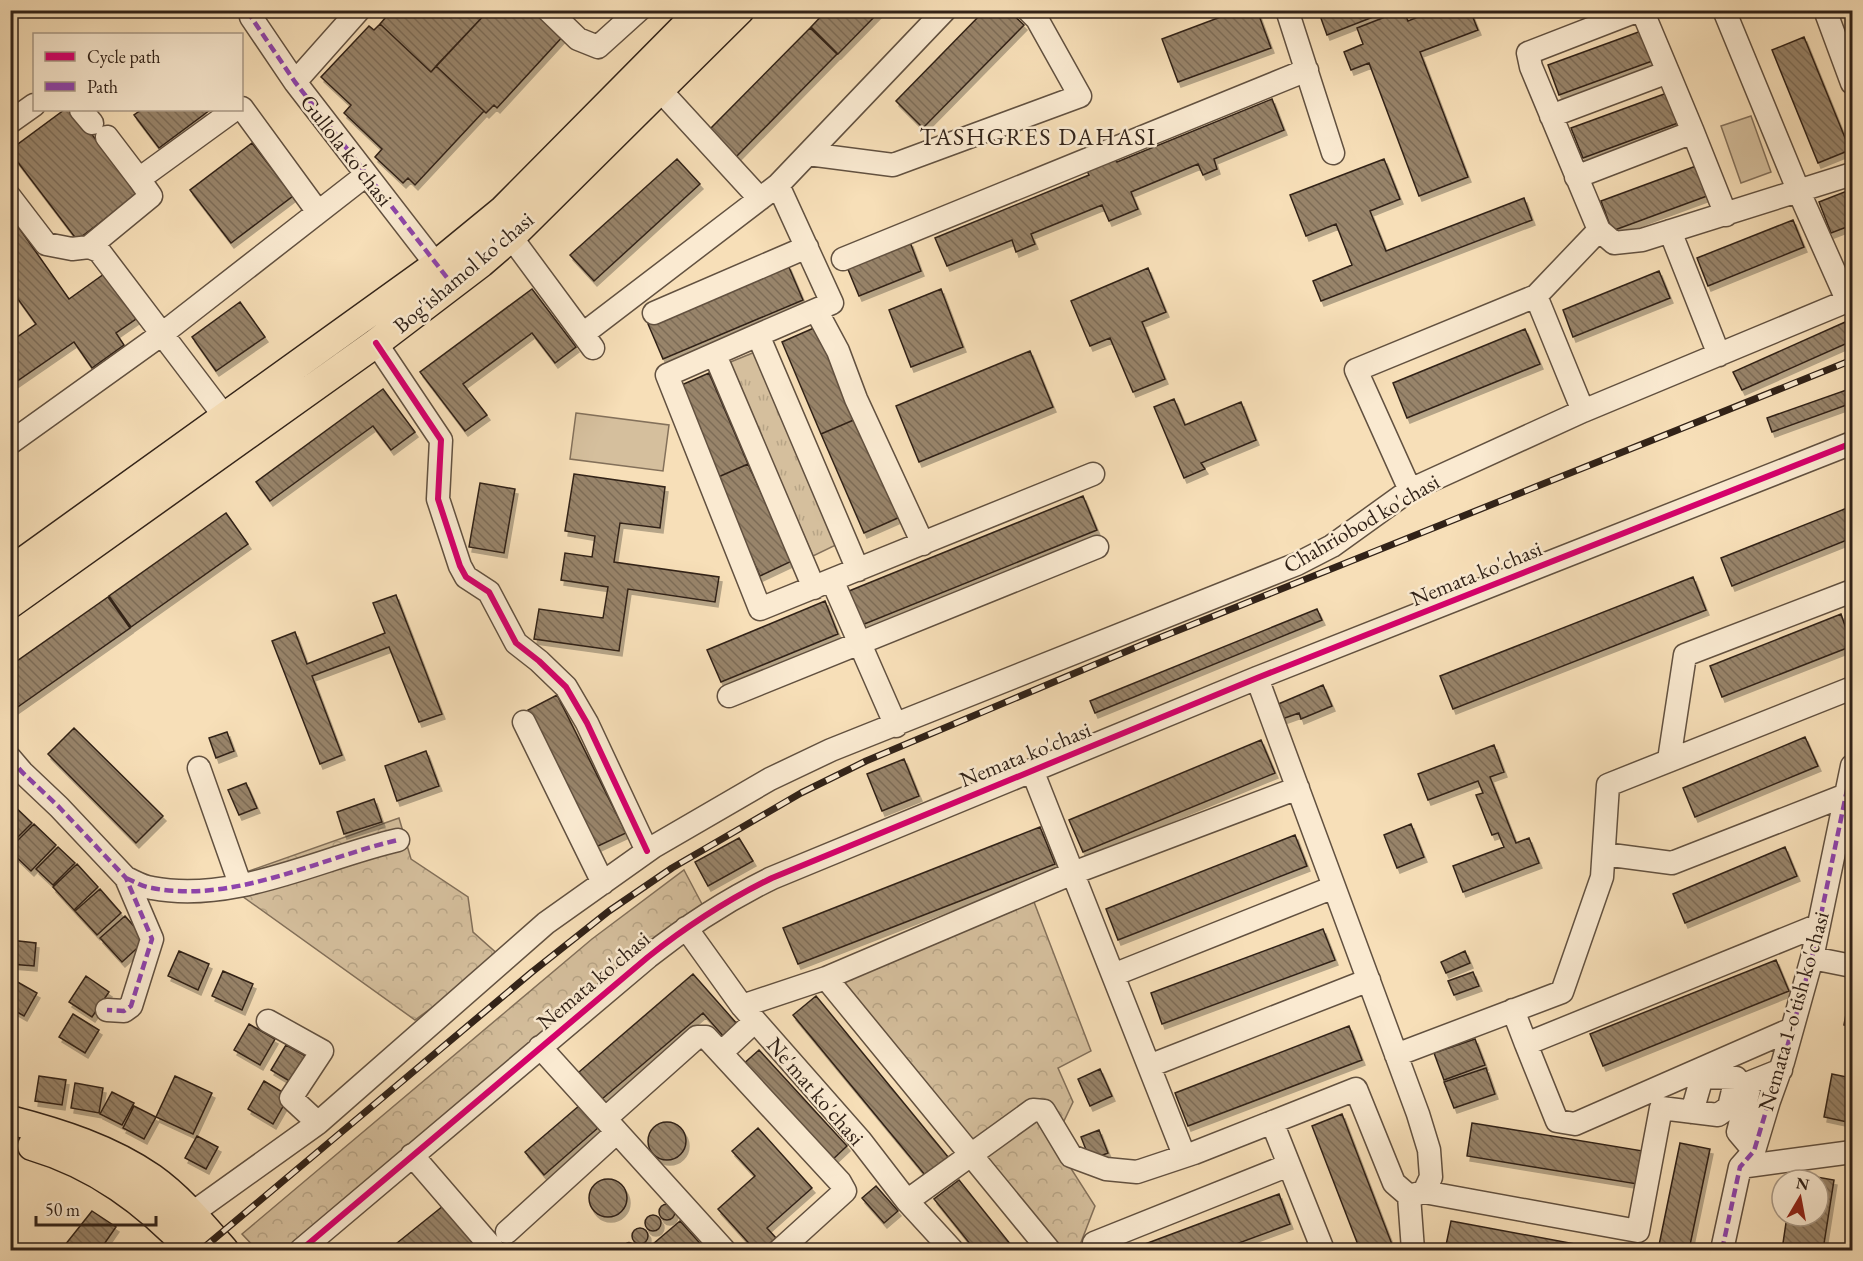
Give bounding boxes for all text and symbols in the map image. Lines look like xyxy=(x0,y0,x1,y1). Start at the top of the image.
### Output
legend xyxy=(33,33,243,111)
text: Cycle path xyxy=(87,45,161,68)
text: Path xyxy=(87,75,118,98)
street label: Gullola ko'chasi xyxy=(294,88,399,212)
district label: TASHGRES DAHASI xyxy=(919,121,1157,152)
street label: Bog'ishamol ko'chasi xyxy=(387,205,540,340)
street label: Chahriobod ko'chasi xyxy=(1278,467,1445,580)
street label: Nemata ko'chasi xyxy=(1406,534,1546,613)
street label: Nemata ko'chasi xyxy=(955,715,1095,794)
street label: Nemata 1-o'tish ko'chasi xyxy=(1751,908,1836,1114)
street label: Nemata ko'chasi xyxy=(531,925,656,1036)
street label: Ne'mat ko'chasi xyxy=(760,1031,871,1152)
north arrow xyxy=(1770,1168,1830,1228)
text: N xyxy=(1794,1172,1811,1195)
scale bar xyxy=(36,1189,156,1227)
text: 50 m xyxy=(45,1198,80,1221)

